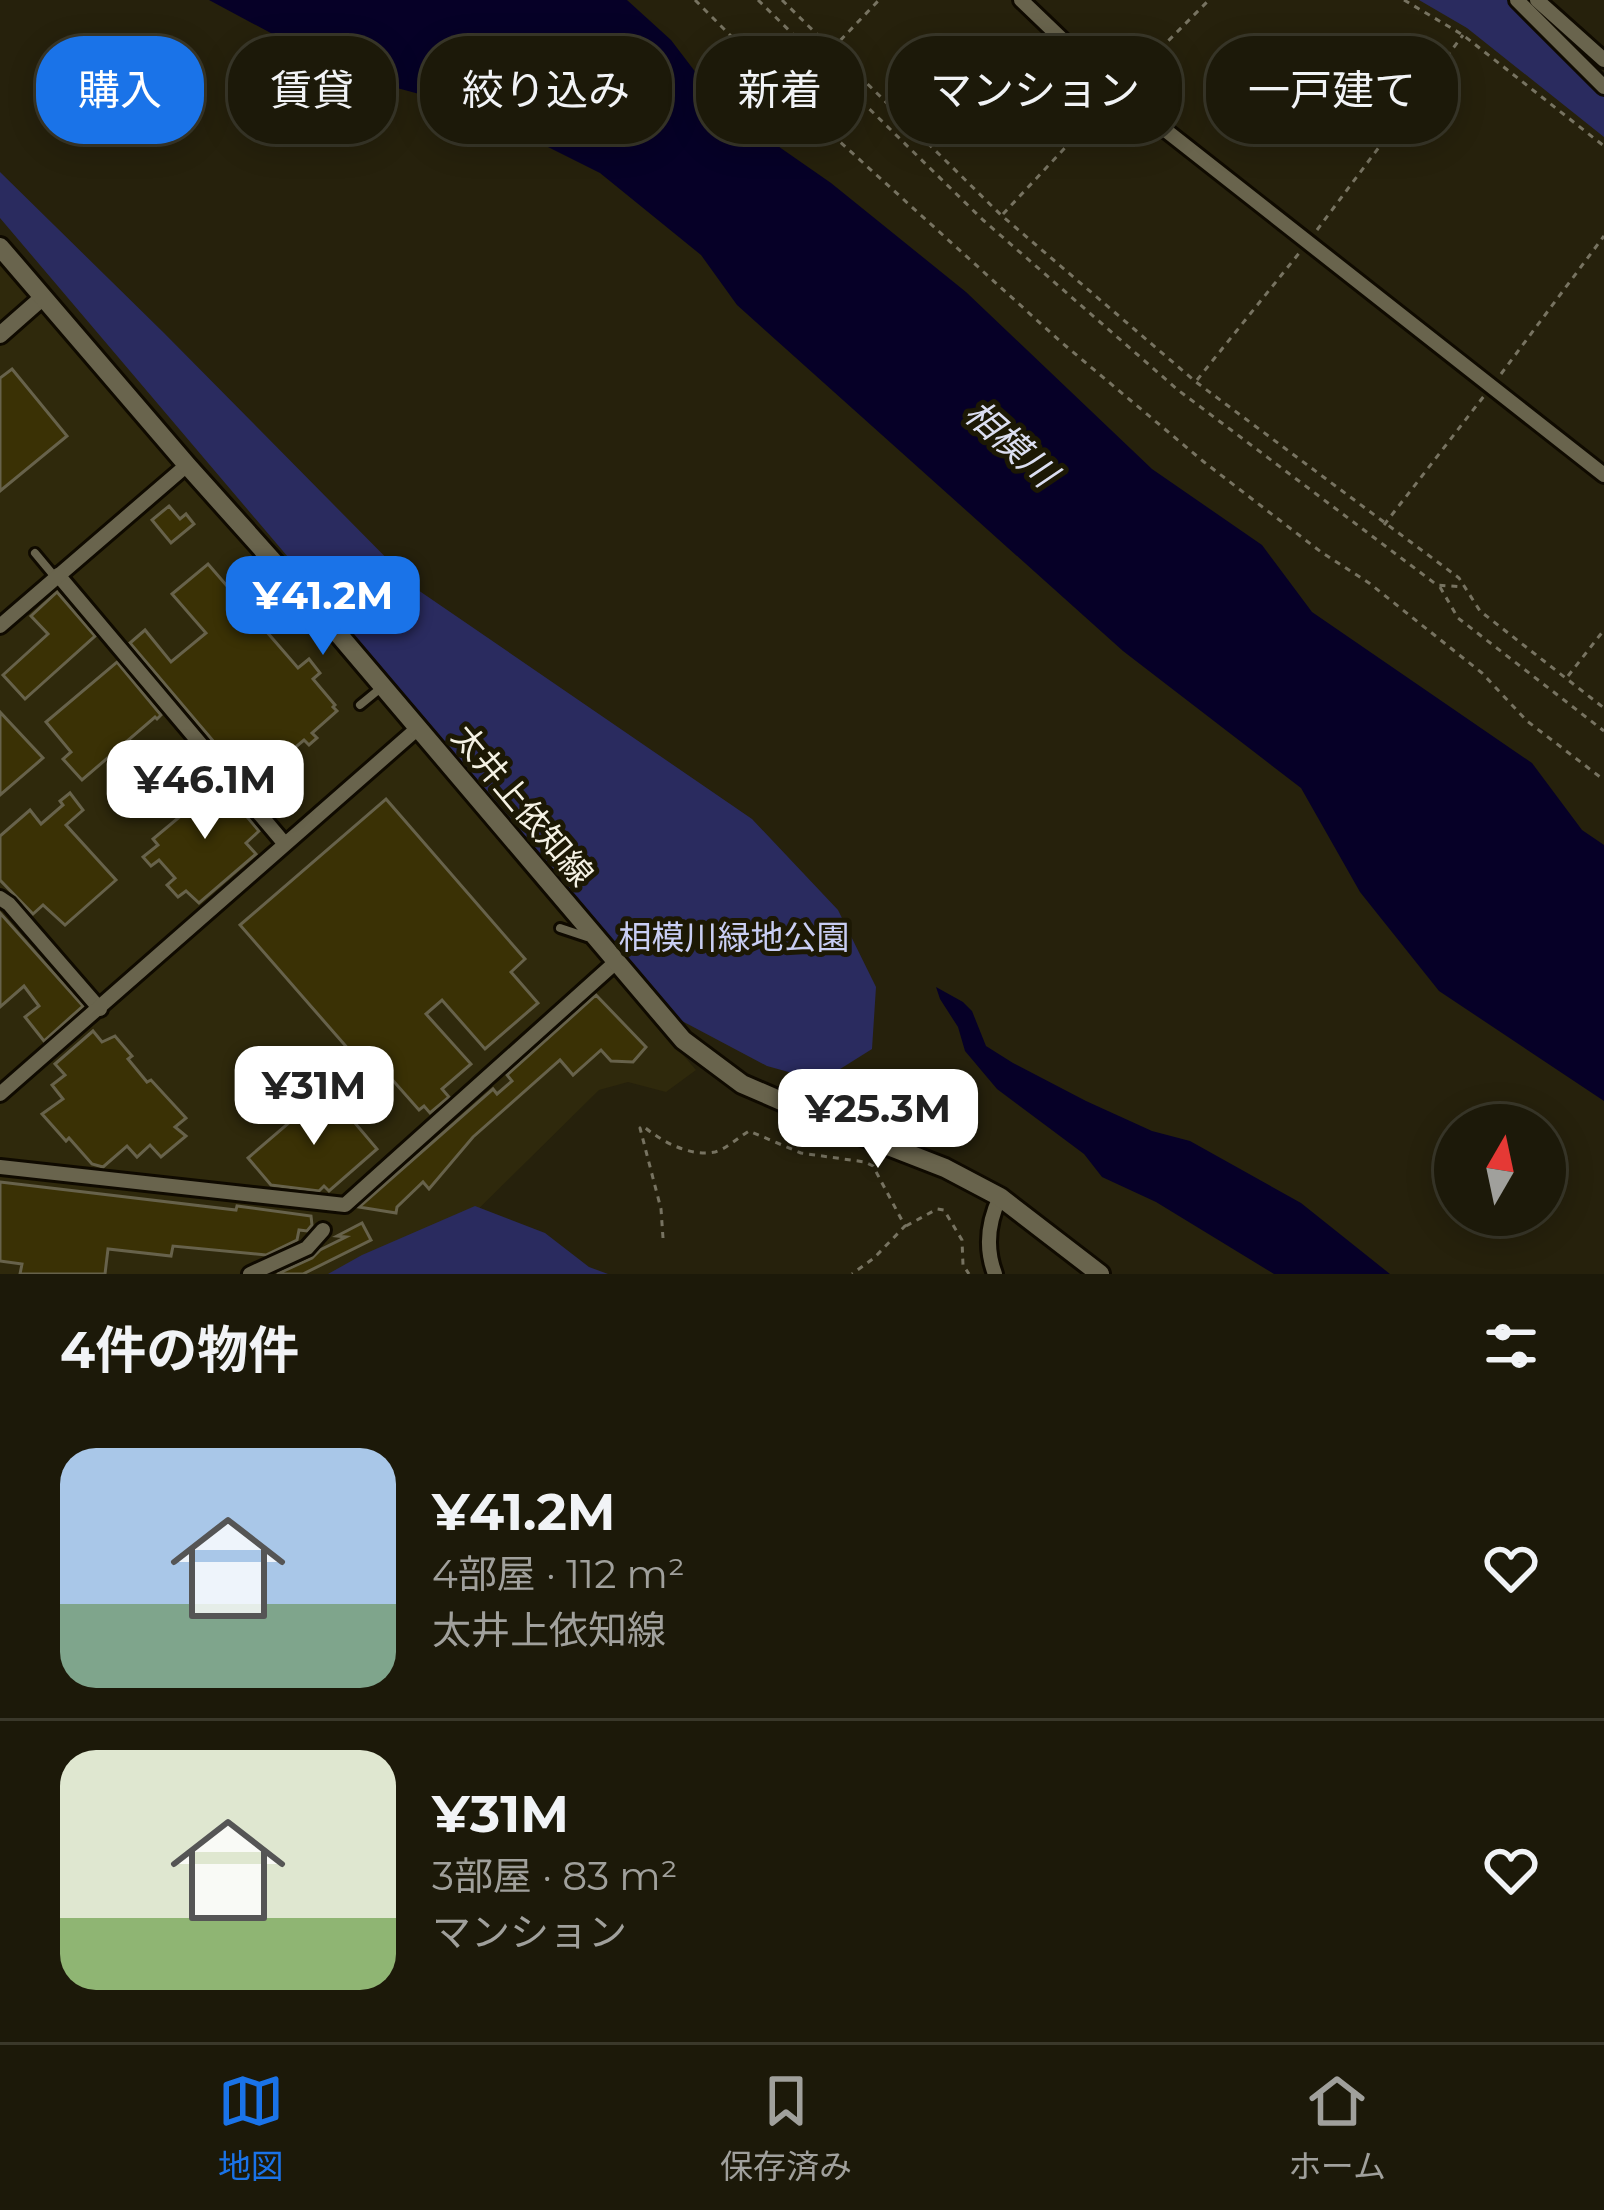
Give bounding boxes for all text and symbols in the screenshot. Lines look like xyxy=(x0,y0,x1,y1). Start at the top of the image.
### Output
chip: 購入 xyxy=(36,36,204,144)
chip: 賃貸 xyxy=(228,36,396,144)
chip: 絞り込み xyxy=(420,36,672,144)
chip: 新着 xyxy=(696,36,864,144)
chip: マンション xyxy=(888,36,1182,144)
chip: 一戸建て xyxy=(1206,36,1458,144)
water label: 相模川 xyxy=(956,391,1069,498)
pin: ¥41.2M xyxy=(225,556,421,658)
text: ¥41.2M xyxy=(253,571,393,619)
street label: 太井上依知線 xyxy=(444,716,602,894)
pin: ¥46.1M xyxy=(107,740,303,842)
text: ¥46.1M xyxy=(134,755,276,803)
park label: 相模川緑地公園 xyxy=(619,917,850,957)
pin: ¥31M xyxy=(243,1046,385,1148)
text: ¥31M xyxy=(262,1061,366,1109)
pin: ¥25.3M xyxy=(780,1069,976,1171)
text: ¥25.3M xyxy=(805,1084,951,1132)
north arrow xyxy=(1434,1104,1566,1236)
map controls xyxy=(1434,1104,1566,1236)
icon: filters xyxy=(1478,1313,1544,1379)
text: 4件の物件 xyxy=(60,1319,299,1381)
text: ¥41.2M xyxy=(432,1481,616,1543)
icon: home xyxy=(156,1496,300,1640)
icon: heart xyxy=(1478,1535,1544,1601)
text: 4部屋 · 112 m² xyxy=(432,1550,685,1598)
text: 太井上依知線 xyxy=(432,1606,666,1654)
text: ¥31M xyxy=(432,1783,569,1845)
icon: home xyxy=(156,1798,300,1942)
icon: heart xyxy=(1478,1837,1544,1903)
text: 3部屋 · 83 m² xyxy=(432,1852,678,1900)
text: マンション xyxy=(432,1908,627,1956)
tab: 地図 xyxy=(218,2068,284,2188)
tab: 保存済み xyxy=(720,2068,852,2188)
tab: ホーム xyxy=(1288,2068,1386,2188)

